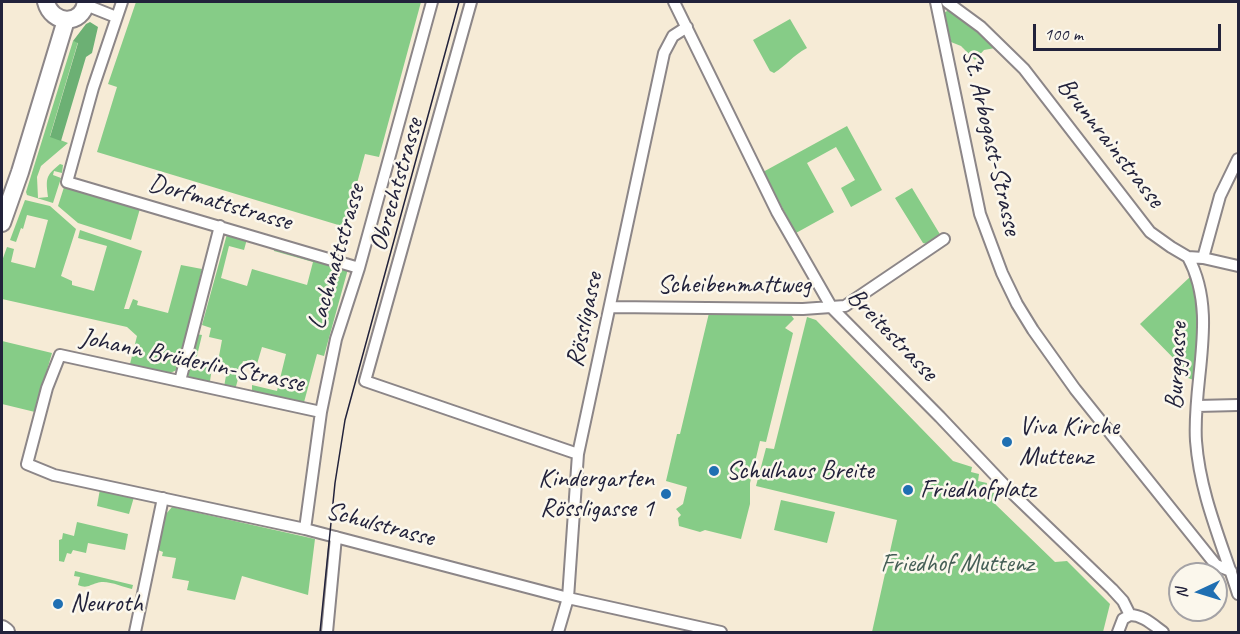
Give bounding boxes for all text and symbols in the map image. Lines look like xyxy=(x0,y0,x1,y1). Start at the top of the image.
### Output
scale bar xyxy=(1036,12,1224,50)
text: 100 m xyxy=(1044,23,1083,45)
street label: St. Arbogast-Strasse xyxy=(954,46,1028,238)
street label: Brunnrainstrasse xyxy=(1049,72,1171,214)
street label: Obrechtstrasse xyxy=(363,115,431,255)
street label: Dorfmattstrasse xyxy=(145,168,295,238)
street label: Lachmattstrasse xyxy=(301,181,373,333)
street label: Scheibenmattweg xyxy=(657,269,811,301)
street label: Rössligasse xyxy=(560,270,610,370)
street label: Breitestrasse xyxy=(840,282,944,388)
street label: Burggasse xyxy=(1159,321,1195,411)
street label: Johann Brüderlin-Strasse xyxy=(77,322,307,400)
place label: Viva Kirche Muttenz xyxy=(1019,411,1119,472)
marker: Viva Kirche Muttenz xyxy=(1000,435,1014,449)
place label: Schulhaus Breite xyxy=(726,455,874,487)
place label: Kindergarten Rössligasse 1 xyxy=(538,463,654,524)
marker: Schulhaus Breite xyxy=(707,464,721,478)
place label: Friedhofplatz xyxy=(920,474,1035,506)
marker: Friedhofplatz xyxy=(901,483,915,497)
marker: Kindergarten Rössligasse 1 xyxy=(659,487,673,501)
street label: Schulstrasse xyxy=(323,496,437,554)
park label: Friedhof Muttenz xyxy=(880,548,1034,580)
north arrow xyxy=(1168,562,1228,622)
text: N xyxy=(1172,587,1192,599)
place label: Neuroth xyxy=(70,588,143,620)
marker: Neuroth xyxy=(51,597,65,611)

